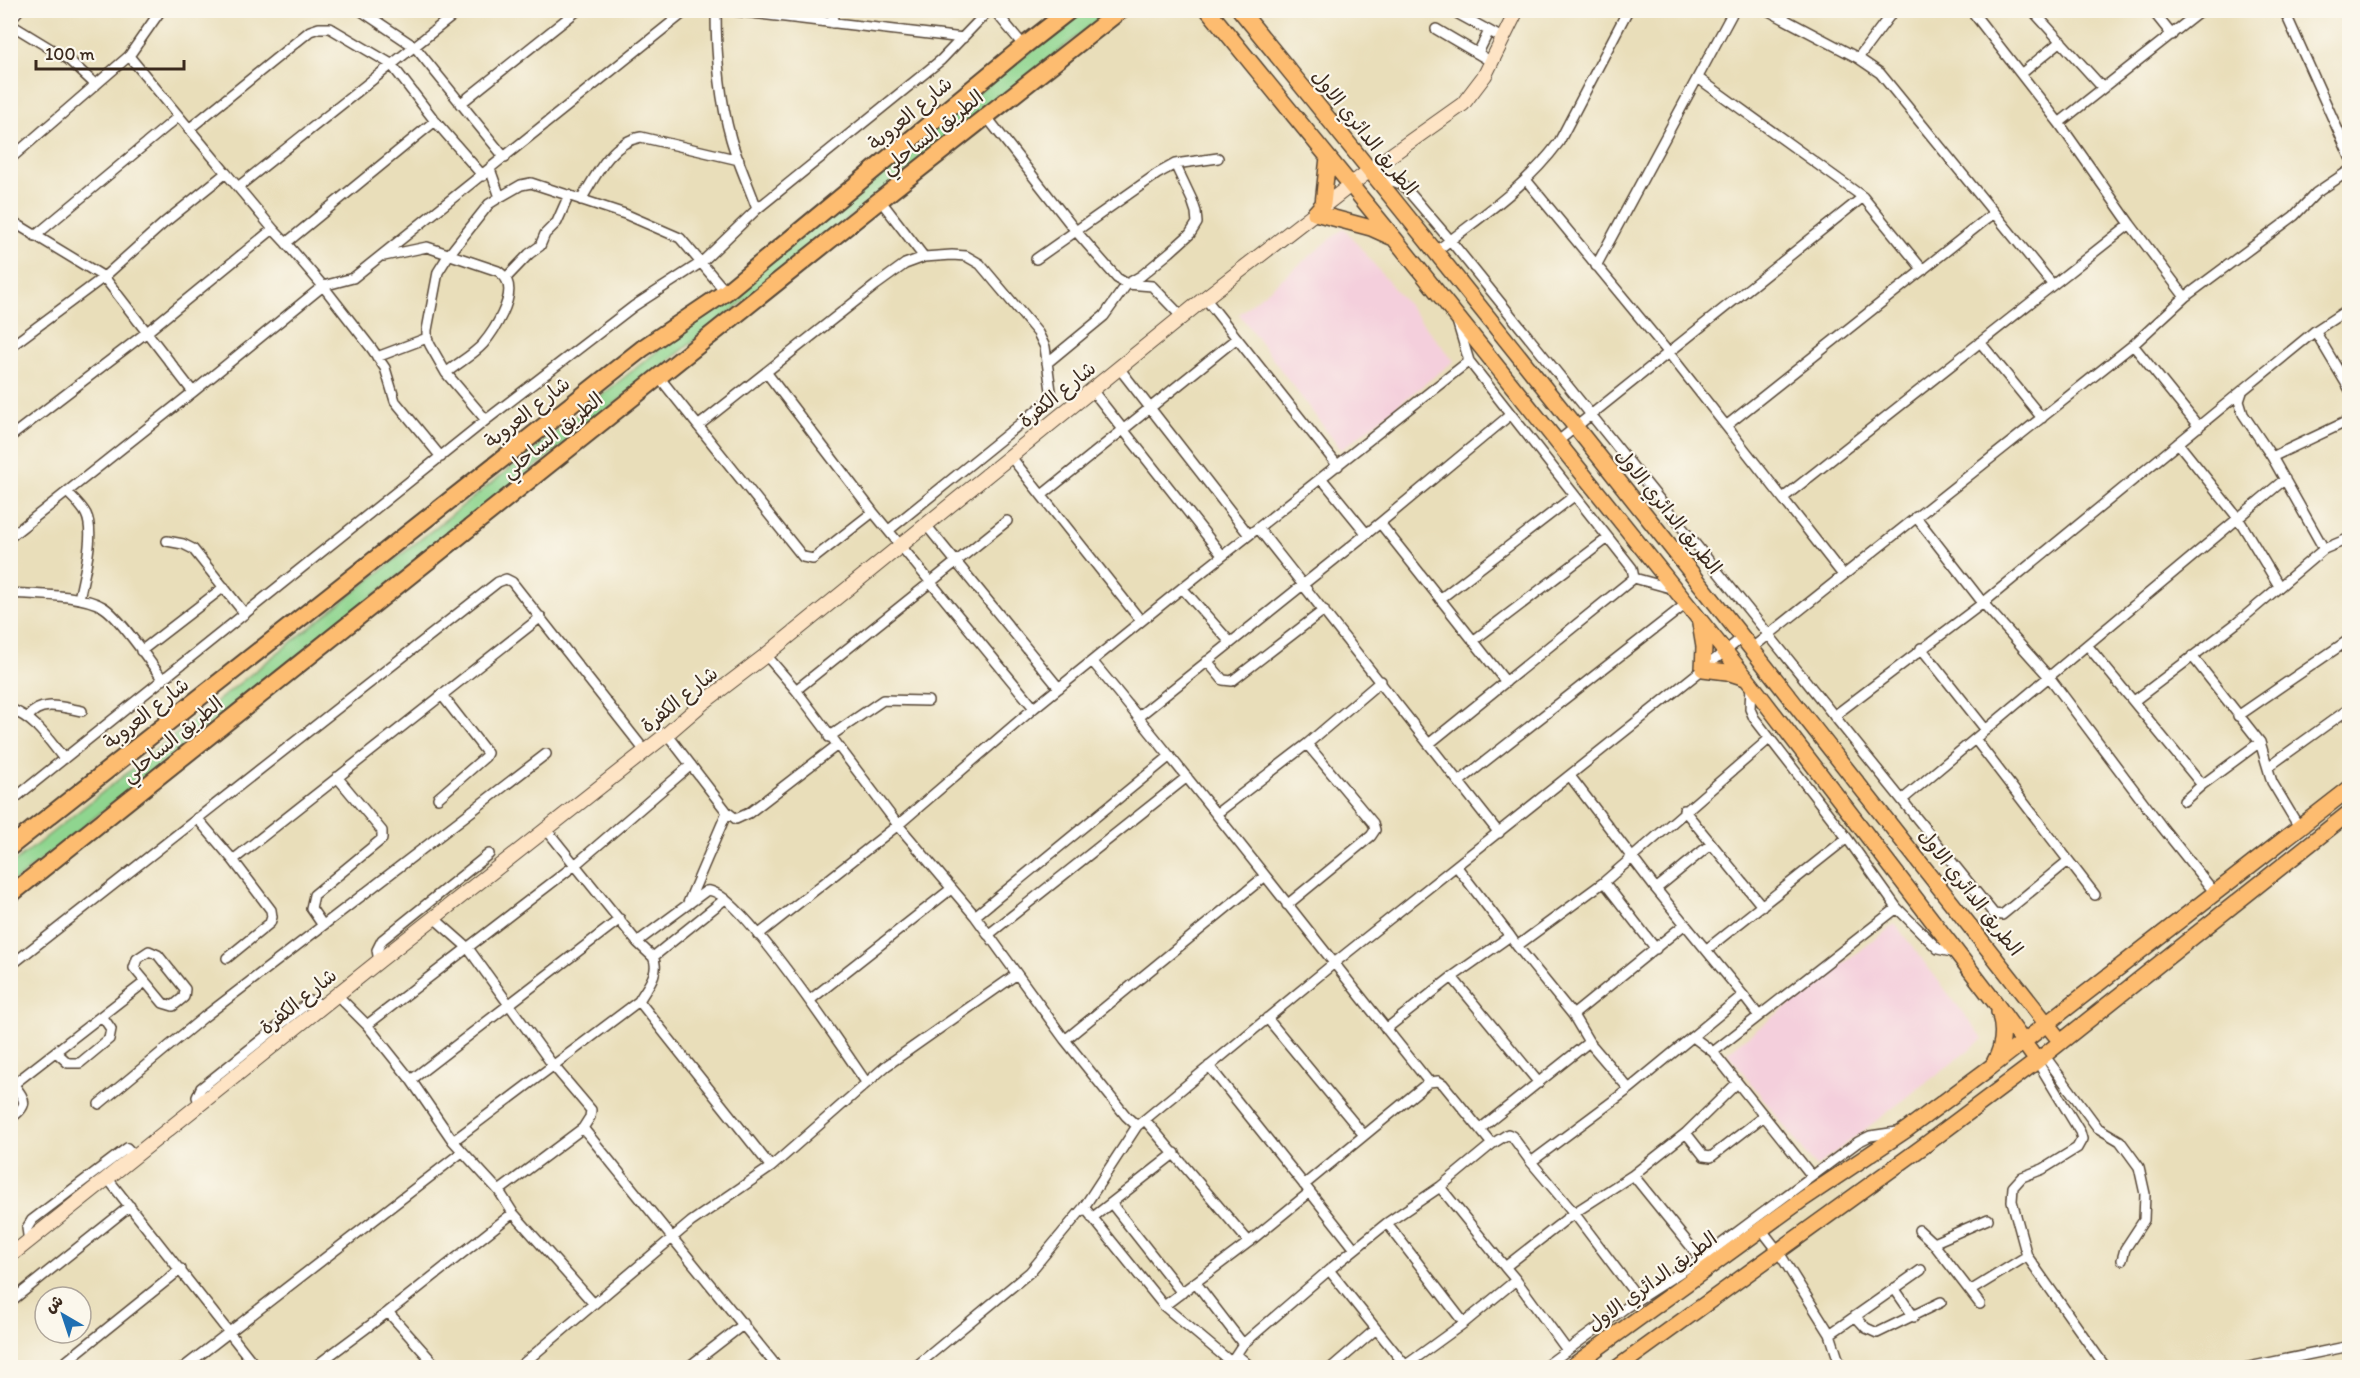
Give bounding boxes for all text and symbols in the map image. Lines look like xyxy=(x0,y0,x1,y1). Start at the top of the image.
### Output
scale bar xyxy=(36,33,184,71)
text: 100 m xyxy=(45,43,95,65)
street label: الطريق الدائري الاول xyxy=(1305,64,1423,202)
street label: شارع العروبة xyxy=(863,71,958,157)
street label: الطريق الساحلي xyxy=(876,85,992,184)
street label: شارع الكفرة xyxy=(1014,356,1102,434)
street label: شارع العروبة xyxy=(479,371,576,454)
street label: الطريق الساحلي xyxy=(497,387,611,488)
street label: الطريق الدائري الاول xyxy=(1609,443,1727,581)
street label: شارع الكفرة xyxy=(636,661,724,739)
street label: شارع العروبة xyxy=(98,672,195,755)
street label: الطريق الساحلي xyxy=(117,691,231,792)
street label: الطريق الدائري الاول xyxy=(1911,824,2028,962)
street label: شارع الكفرة xyxy=(255,963,343,1041)
street label: الطريق الدائري الاول xyxy=(1582,1226,1724,1339)
north arrow xyxy=(33,1285,93,1345)
text: ش xyxy=(41,1291,67,1317)

